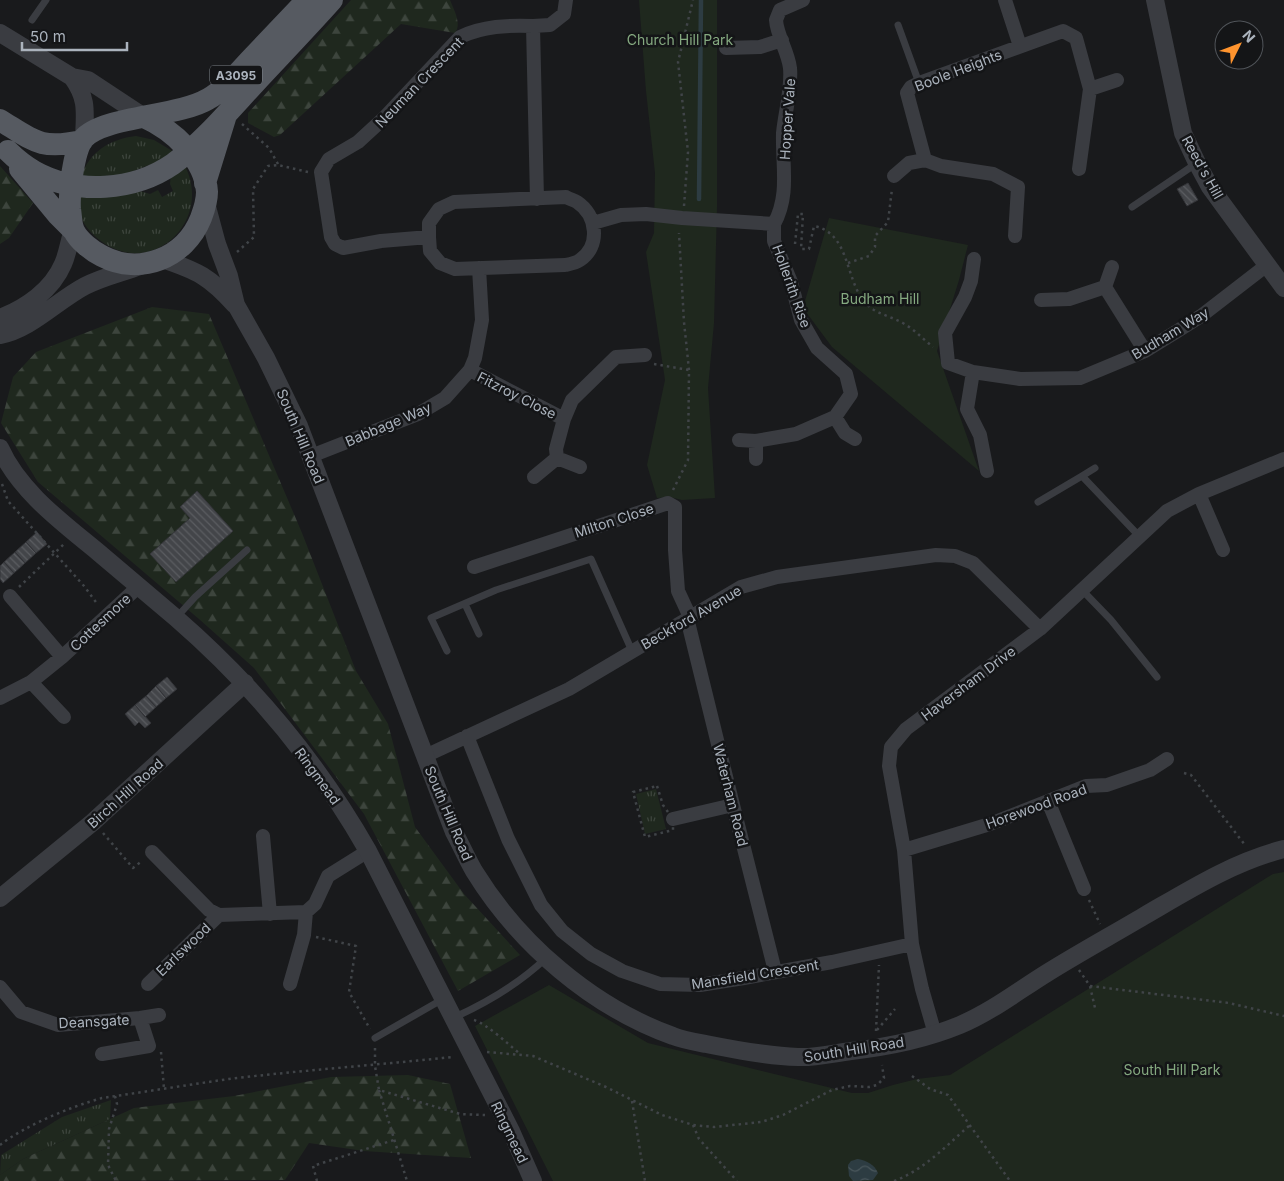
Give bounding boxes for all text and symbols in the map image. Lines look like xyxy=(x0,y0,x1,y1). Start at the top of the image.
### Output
scale bar xyxy=(22,20,128,52)
north arrow xyxy=(1214,20,1264,70)
text: N xyxy=(1239,26,1259,46)
text: 50 m xyxy=(30,27,66,46)
park label: Church Hill Park xyxy=(627,31,734,48)
street label: Neuman Crescent xyxy=(371,33,467,131)
street label: Boole Heights xyxy=(912,46,1004,94)
road number: A3095 xyxy=(210,66,262,84)
street label: Hopper Vale xyxy=(776,78,798,160)
street label: Reed's Hill xyxy=(1179,132,1227,202)
street label: Hollerith Rise xyxy=(769,242,815,330)
park label: Budham Hill xyxy=(841,290,919,307)
street label: Budham Way xyxy=(1128,303,1212,363)
street label: Fitzroy Close xyxy=(475,368,559,422)
street label: South Hill Road xyxy=(273,386,329,486)
street label: Babbage Way xyxy=(343,398,434,450)
street label: Milton Close xyxy=(572,499,656,541)
street label: Beckford Avenue xyxy=(638,581,744,653)
street label: Cottesmore xyxy=(66,590,134,654)
street label: Haversham Drive xyxy=(918,642,1018,724)
street label: Waterham Road xyxy=(710,742,752,848)
street label: Ringmead xyxy=(292,744,344,808)
street label: Birch Hill Road xyxy=(84,755,166,831)
street label: South Hill Road xyxy=(421,763,477,863)
street label: Horewood Road xyxy=(983,780,1089,832)
street label: Earlswood xyxy=(152,919,214,979)
street label: Mansfield Crescent xyxy=(690,955,820,992)
street label: Deansgate xyxy=(58,1011,130,1031)
street label: South Hill Road xyxy=(803,1033,905,1065)
park label: South Hill Park xyxy=(1124,1061,1221,1078)
street label: Ringmead xyxy=(488,1098,532,1166)

